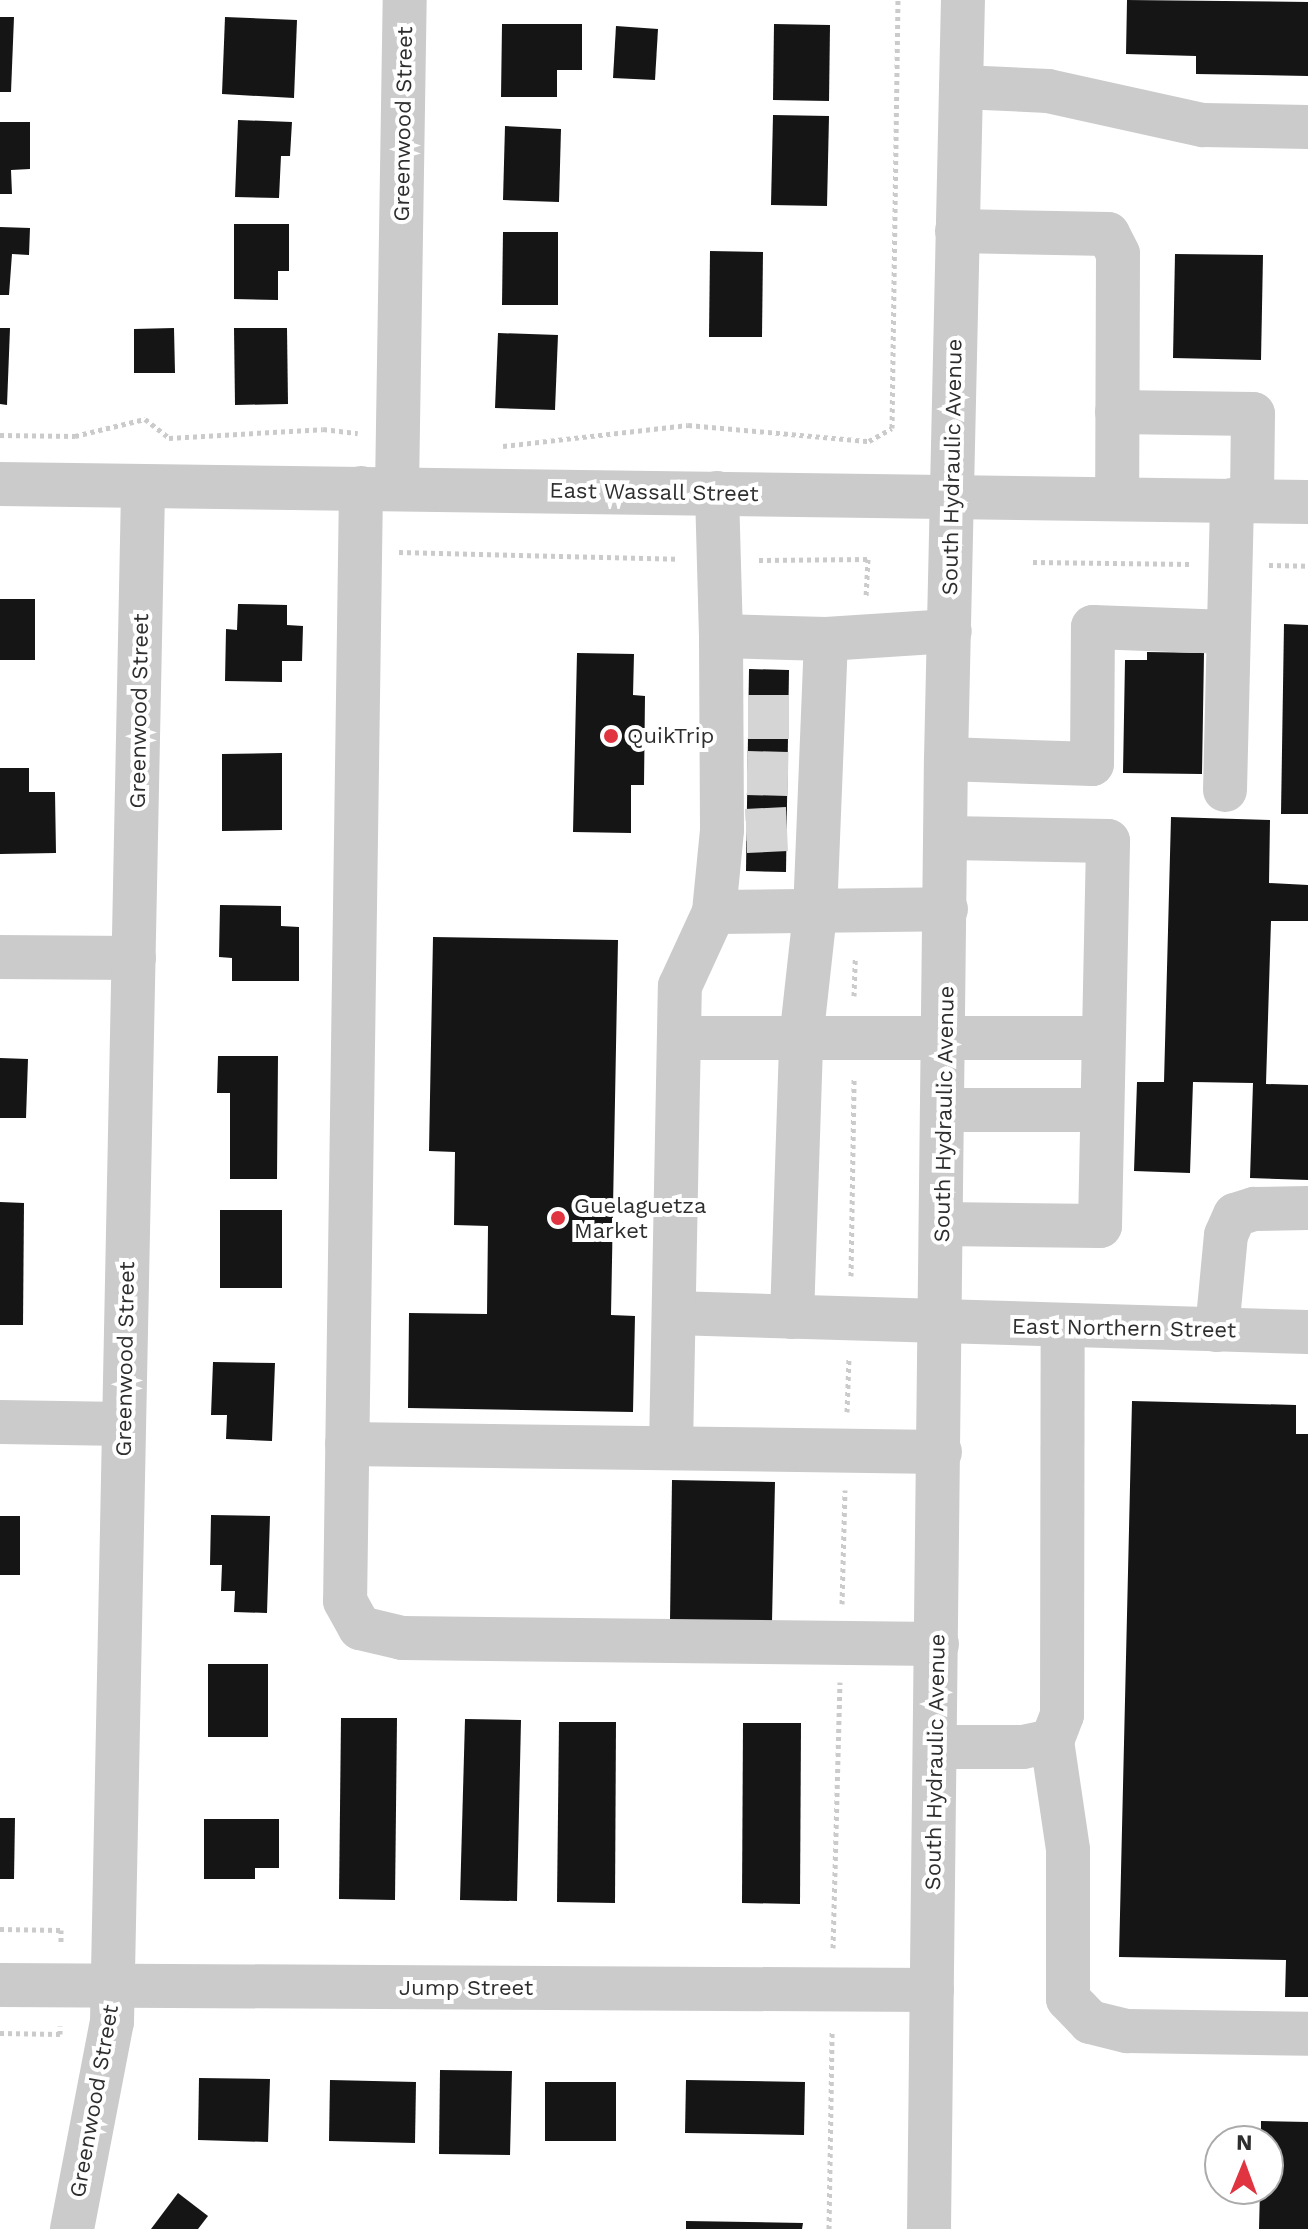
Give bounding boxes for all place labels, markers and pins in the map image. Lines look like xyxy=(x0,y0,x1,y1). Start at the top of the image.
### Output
place label: QuikTrip xyxy=(627,723,714,749)
marker: QuikTrip xyxy=(602,727,620,745)
place label: Guelaguetza Market xyxy=(574,1192,706,1244)
marker: Guelaguetza Market xyxy=(549,1209,567,1227)

